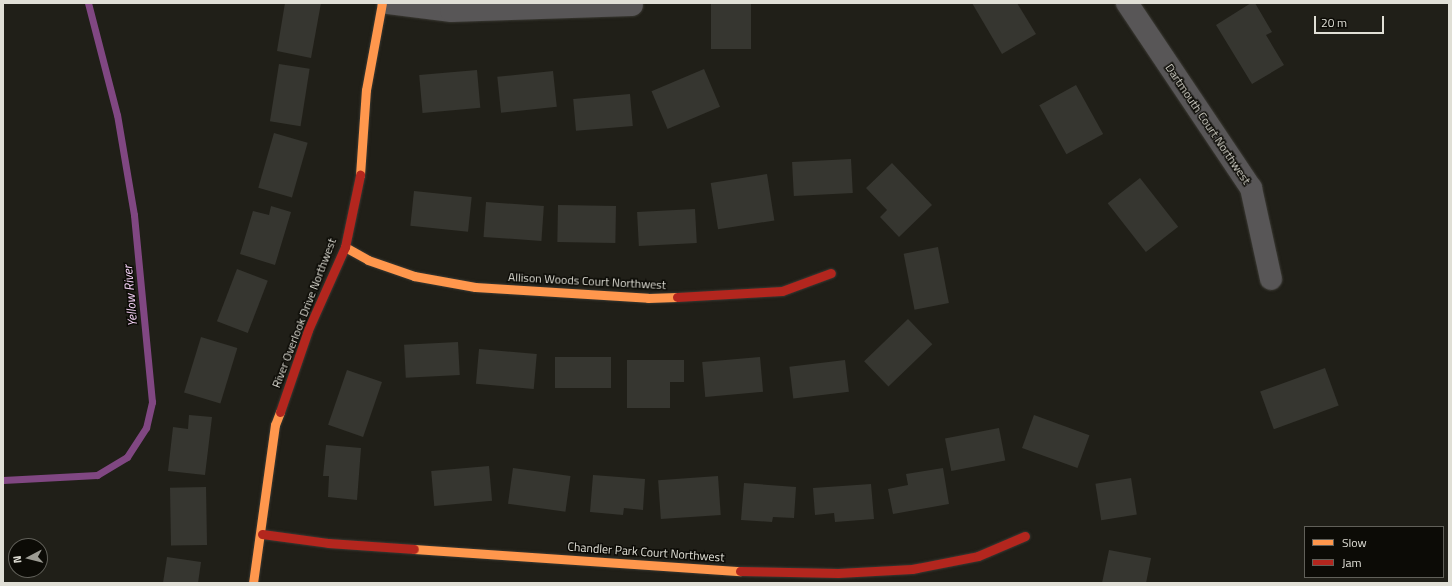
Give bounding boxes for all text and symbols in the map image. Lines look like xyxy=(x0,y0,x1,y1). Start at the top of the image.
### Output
scale bar xyxy=(1316,8,1386,34)
text: 20 m xyxy=(1321,13,1347,32)
street label: Dartmouth Court Northwest xyxy=(1162,61,1254,187)
street label: River Overlook Drive Northwest xyxy=(269,236,339,390)
water label: Yellow River xyxy=(120,265,140,327)
street label: Allison Woods Court Northwest xyxy=(508,270,666,292)
legend xyxy=(1304,526,1444,578)
text: Slow xyxy=(1342,533,1367,552)
north arrow xyxy=(8,538,48,578)
street label: Chandler Park Court Northwest xyxy=(567,539,725,565)
text: Jam xyxy=(1342,553,1362,572)
text: N xyxy=(9,555,25,564)

